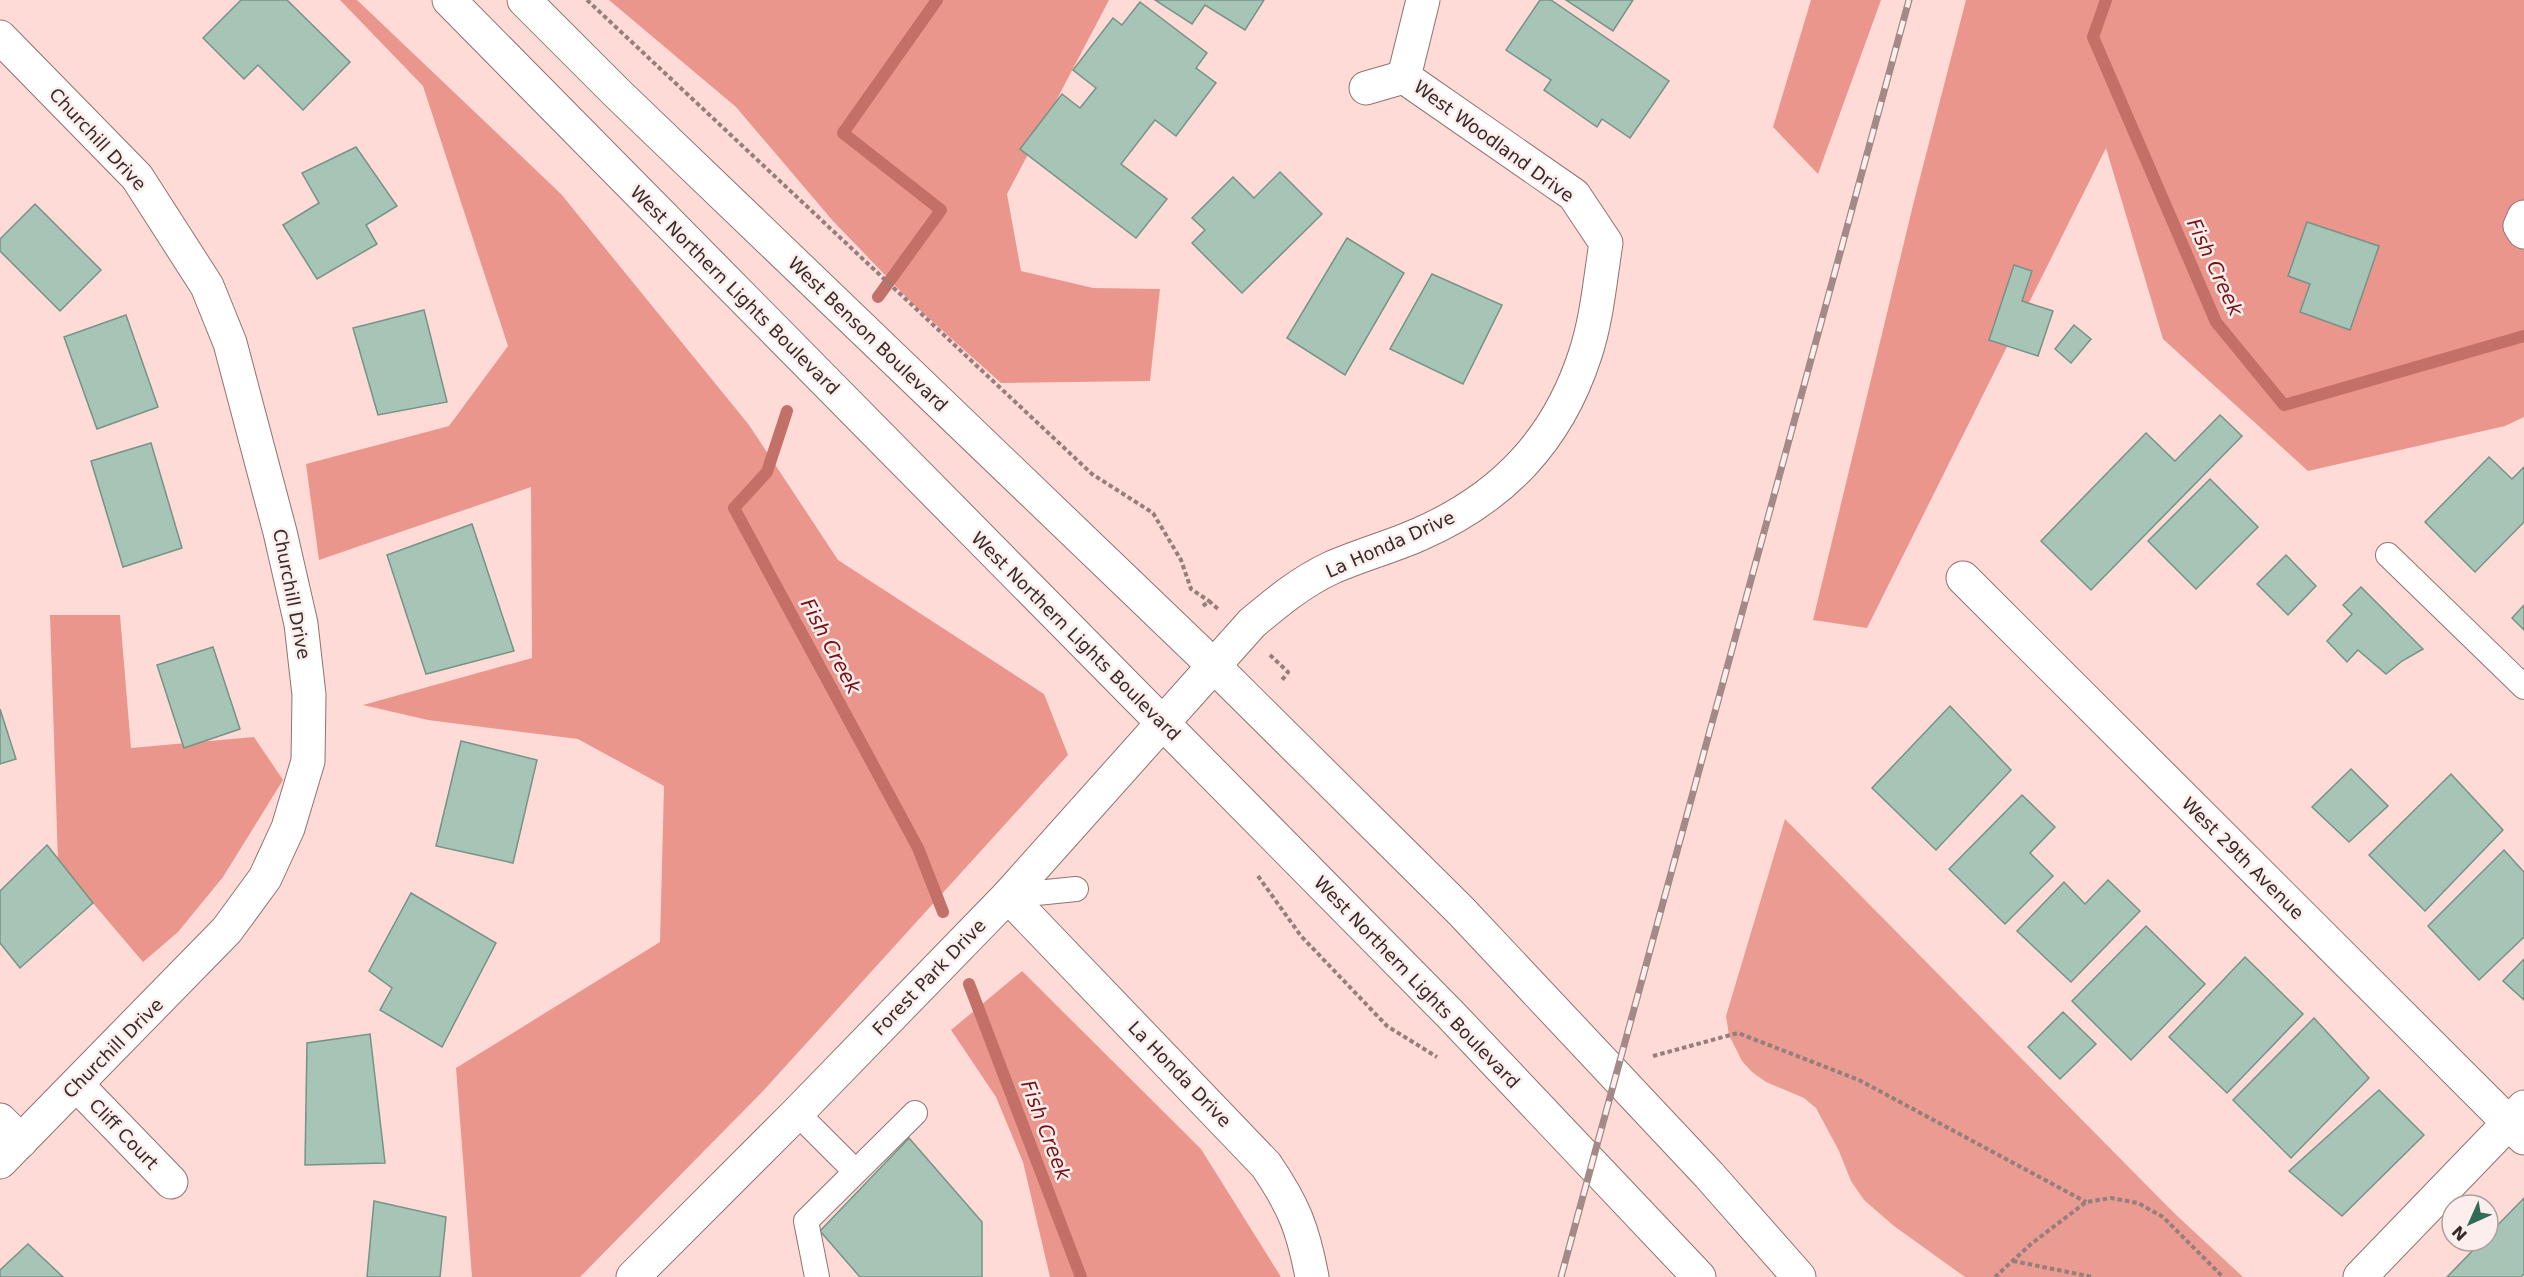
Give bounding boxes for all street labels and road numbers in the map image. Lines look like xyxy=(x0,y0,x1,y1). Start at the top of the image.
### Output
street label: West Woodland Drive xyxy=(1410,76,1578,206)
street label: Churchill Drive xyxy=(45,83,151,195)
street label: West Northern Lights Boulevard xyxy=(626,181,844,399)
street label: West Benson Boulevard xyxy=(784,252,952,416)
street label: La Honda Drive xyxy=(1322,506,1458,582)
street label: Churchill Drive xyxy=(269,527,315,661)
street label: West Northern Lights Boulevard xyxy=(967,527,1185,745)
street label: West 29th Avenue xyxy=(2178,793,2308,923)
street label: West Northern Lights Boulevard xyxy=(1310,872,1524,1092)
street label: Forest Park Drive xyxy=(868,914,990,1040)
street label: Churchill Drive xyxy=(59,994,167,1102)
street label: La Honda Drive xyxy=(1124,1017,1236,1131)
street label: Cliff Court xyxy=(85,1094,163,1174)

